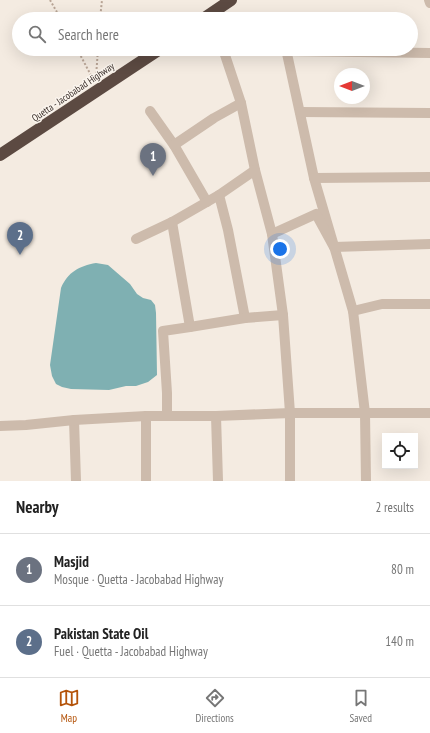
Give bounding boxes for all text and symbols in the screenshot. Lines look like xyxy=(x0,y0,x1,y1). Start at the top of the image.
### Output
search box xyxy=(12,12,418,56)
icon: search xyxy=(26,23,48,45)
text: Search here xyxy=(58,25,119,44)
street label: Quetta - Jacobabad Highway xyxy=(29,59,117,125)
north arrow xyxy=(334,68,370,104)
pin: 1 xyxy=(140,143,166,176)
pin: 2 xyxy=(7,222,33,255)
your location xyxy=(270,239,290,259)
map controls xyxy=(382,433,418,469)
button: locate xyxy=(382,433,418,469)
text: Nearby xyxy=(16,496,59,518)
text: 2 results xyxy=(375,499,414,516)
text: Masjid xyxy=(54,552,89,571)
text: 1 xyxy=(26,561,32,578)
text: 80 m xyxy=(391,561,414,578)
text: Mosque · Quetta - Jacobabad Highway xyxy=(54,571,223,588)
text: Pakistan State Oil xyxy=(54,624,148,643)
text: 2 xyxy=(26,633,32,650)
text: 140 m xyxy=(385,633,414,650)
text: Fuel · Quetta - Jacobabad Highway xyxy=(54,643,208,660)
tab: Map xyxy=(58,687,80,725)
tab: Directions xyxy=(196,687,234,725)
tab: Saved xyxy=(349,687,372,725)

